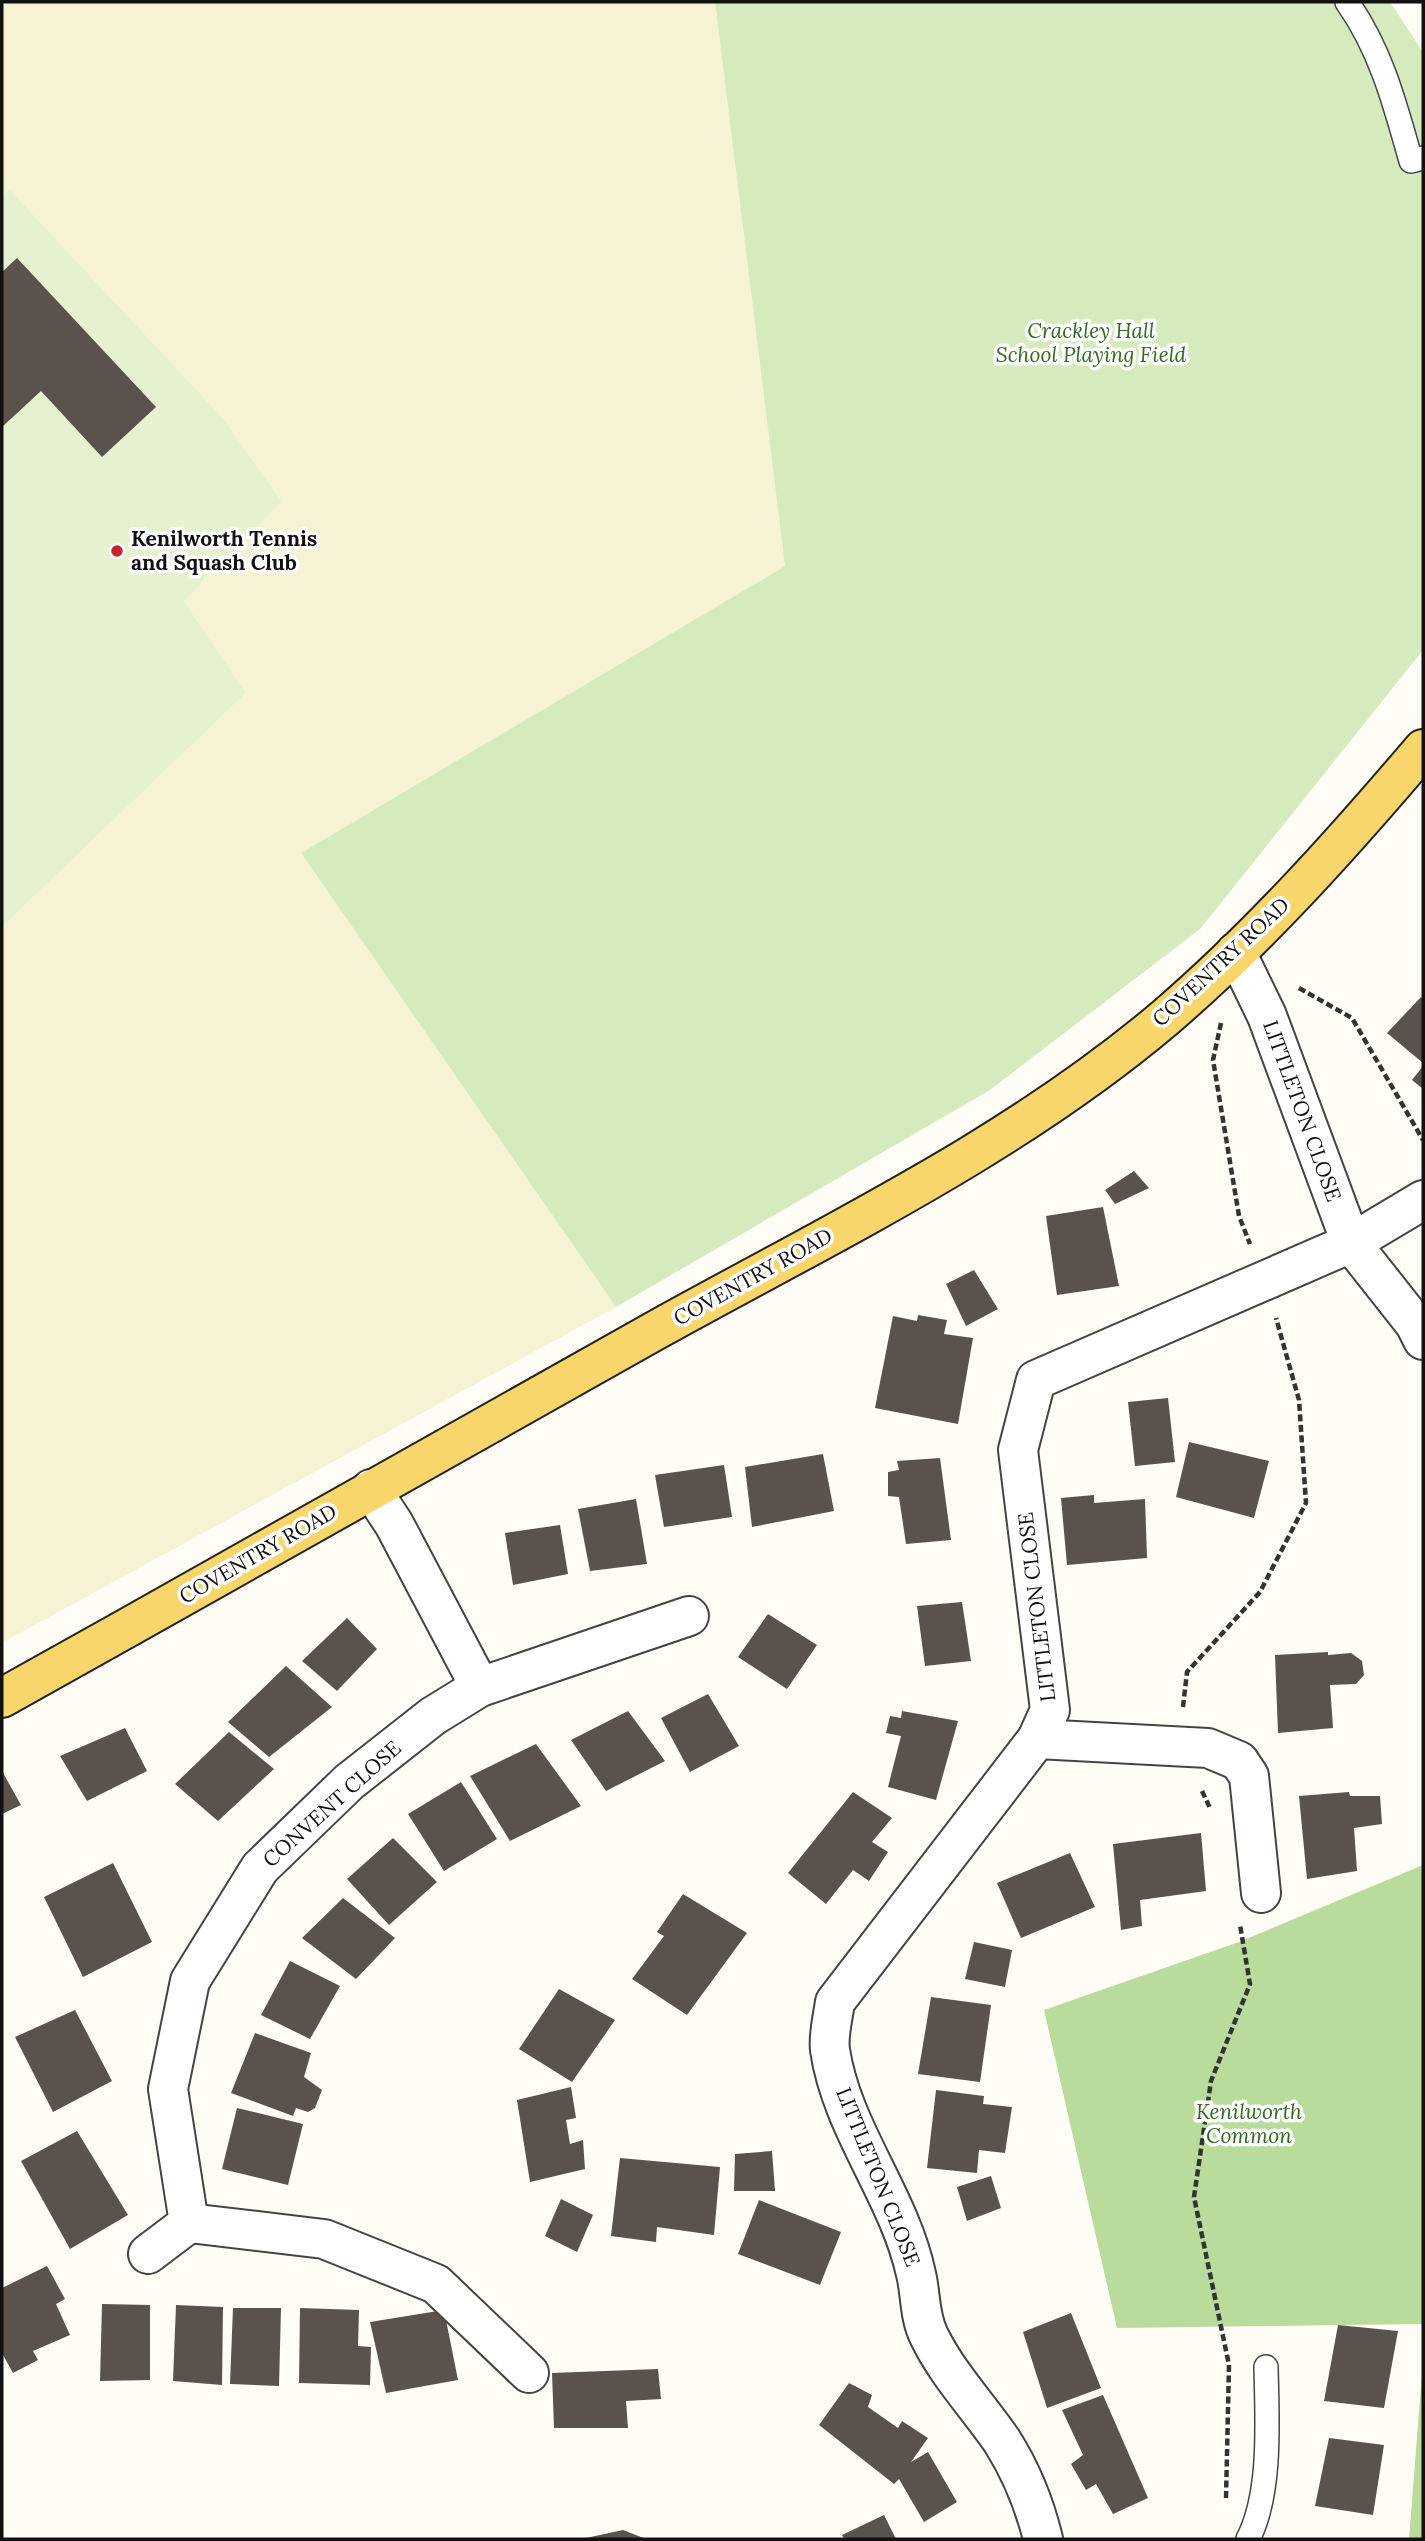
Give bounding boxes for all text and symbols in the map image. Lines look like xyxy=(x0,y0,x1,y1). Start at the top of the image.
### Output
park label: Crackley Hall School Playing Field xyxy=(996,317,1187,368)
place label: Kenilworth Tennis and Squash Club xyxy=(131,525,317,576)
marker: Kenilworth Tennis and Squash Club xyxy=(109,543,125,559)
street label: COVENTRY ROAD xyxy=(1147,891,1295,1032)
street label: LITTLETON CLOSE xyxy=(1257,1017,1348,1205)
street label: COVENTRY ROAD xyxy=(669,1222,837,1331)
street label: COVENTRY ROAD xyxy=(174,1498,341,1610)
street label: LITTLETON CLOSE xyxy=(1011,1511,1062,1703)
street label: CONVENT CLOSE xyxy=(257,1734,406,1873)
street label: LITTLETON CLOSE xyxy=(830,2083,927,2270)
park label: Kenilworth Common xyxy=(1196,2098,1302,2149)

